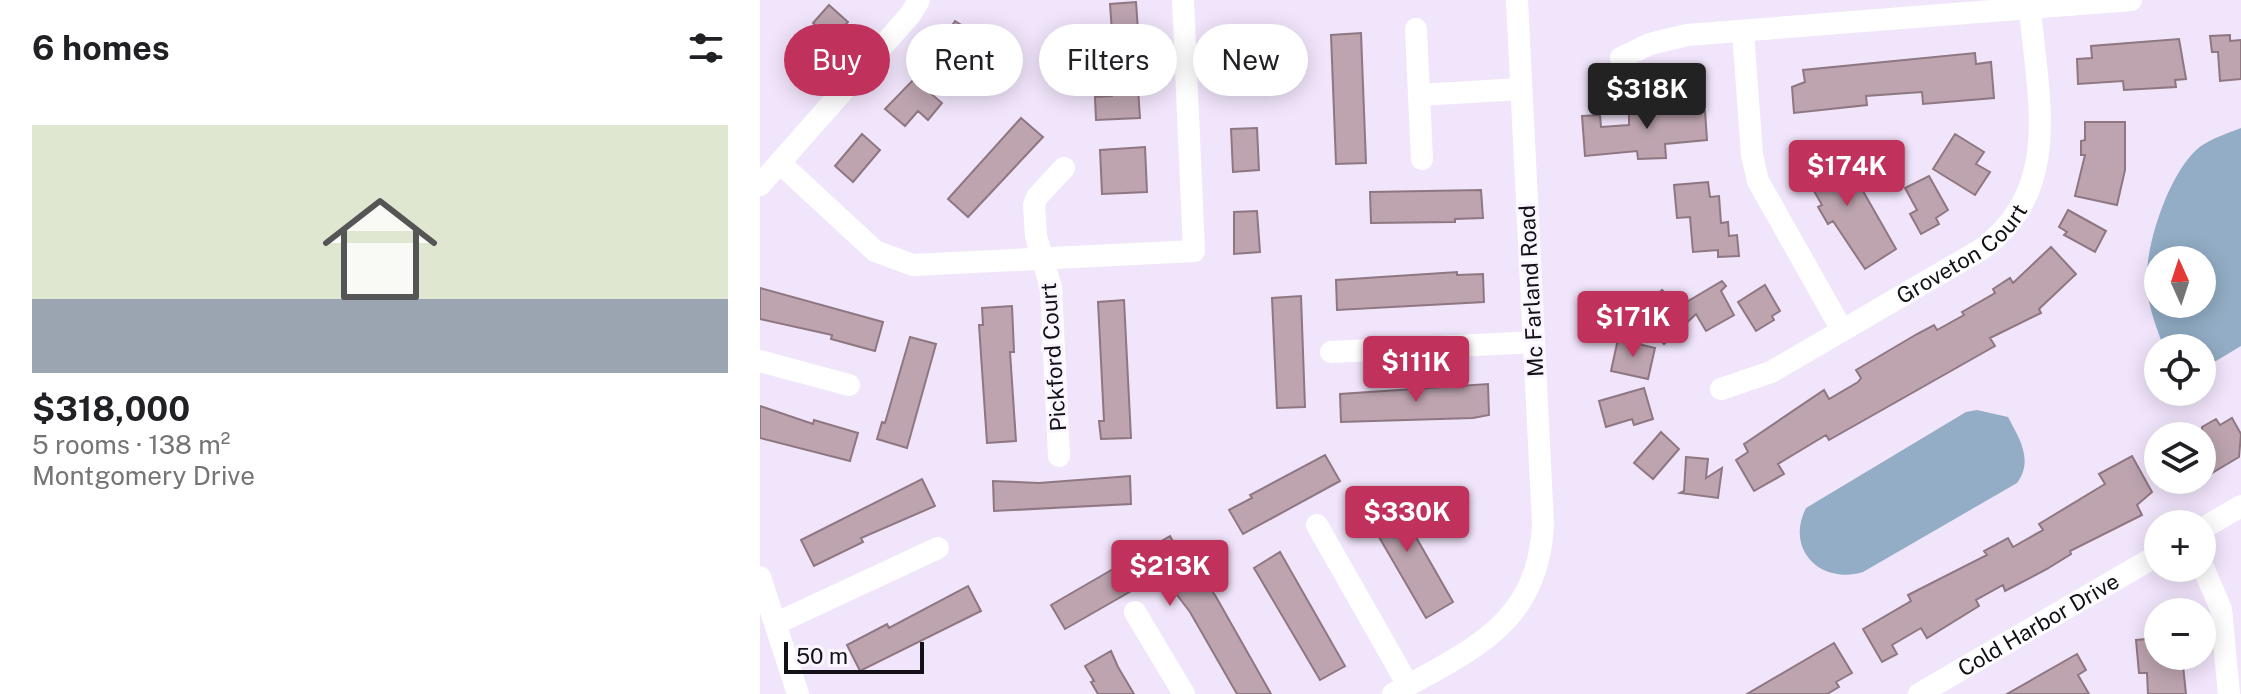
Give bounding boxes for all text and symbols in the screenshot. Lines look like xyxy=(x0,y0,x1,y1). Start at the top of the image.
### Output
chip: Buy xyxy=(784,24,890,96)
chip: Rent xyxy=(906,24,1023,96)
chip: Filters xyxy=(1039,24,1177,96)
chip: New xyxy=(1193,24,1308,96)
icon: filters xyxy=(684,26,728,70)
text: 6 homes xyxy=(32,28,170,68)
pin: $318K xyxy=(1591,63,1703,131)
text: $318K xyxy=(1606,73,1688,104)
pin: $174K xyxy=(1791,140,1903,208)
text: $174K xyxy=(1807,150,1887,181)
icon: home xyxy=(308,177,452,321)
street label: Groveton Court xyxy=(1892,199,2032,309)
street label: Mc Farland Road xyxy=(1514,204,1548,378)
north arrow xyxy=(2144,246,2216,318)
map controls xyxy=(2144,246,2216,670)
street label: Pickford Court xyxy=(1035,282,1071,432)
pin: $171K xyxy=(1577,291,1689,359)
text: $171K xyxy=(1595,301,1671,332)
button: locate xyxy=(2144,334,2216,406)
pin: $111K xyxy=(1360,336,1472,404)
text: $111K xyxy=(1381,346,1451,377)
text: $318,000 xyxy=(32,389,190,429)
button: layers xyxy=(2144,422,2216,494)
text: 5 rooms · 138 m² xyxy=(32,429,230,460)
text: Montgomery Drive xyxy=(32,460,255,491)
pin: $330K xyxy=(1351,486,1463,554)
text: $330K xyxy=(1363,496,1451,527)
button: + xyxy=(2144,510,2216,582)
pin: $213K xyxy=(1114,540,1226,608)
text: $213K xyxy=(1129,550,1211,581)
street label: Cold Harbor Drive xyxy=(1953,568,2123,682)
button: − xyxy=(2144,598,2216,670)
scale bar xyxy=(784,638,924,674)
text: 50 m xyxy=(796,643,848,669)

